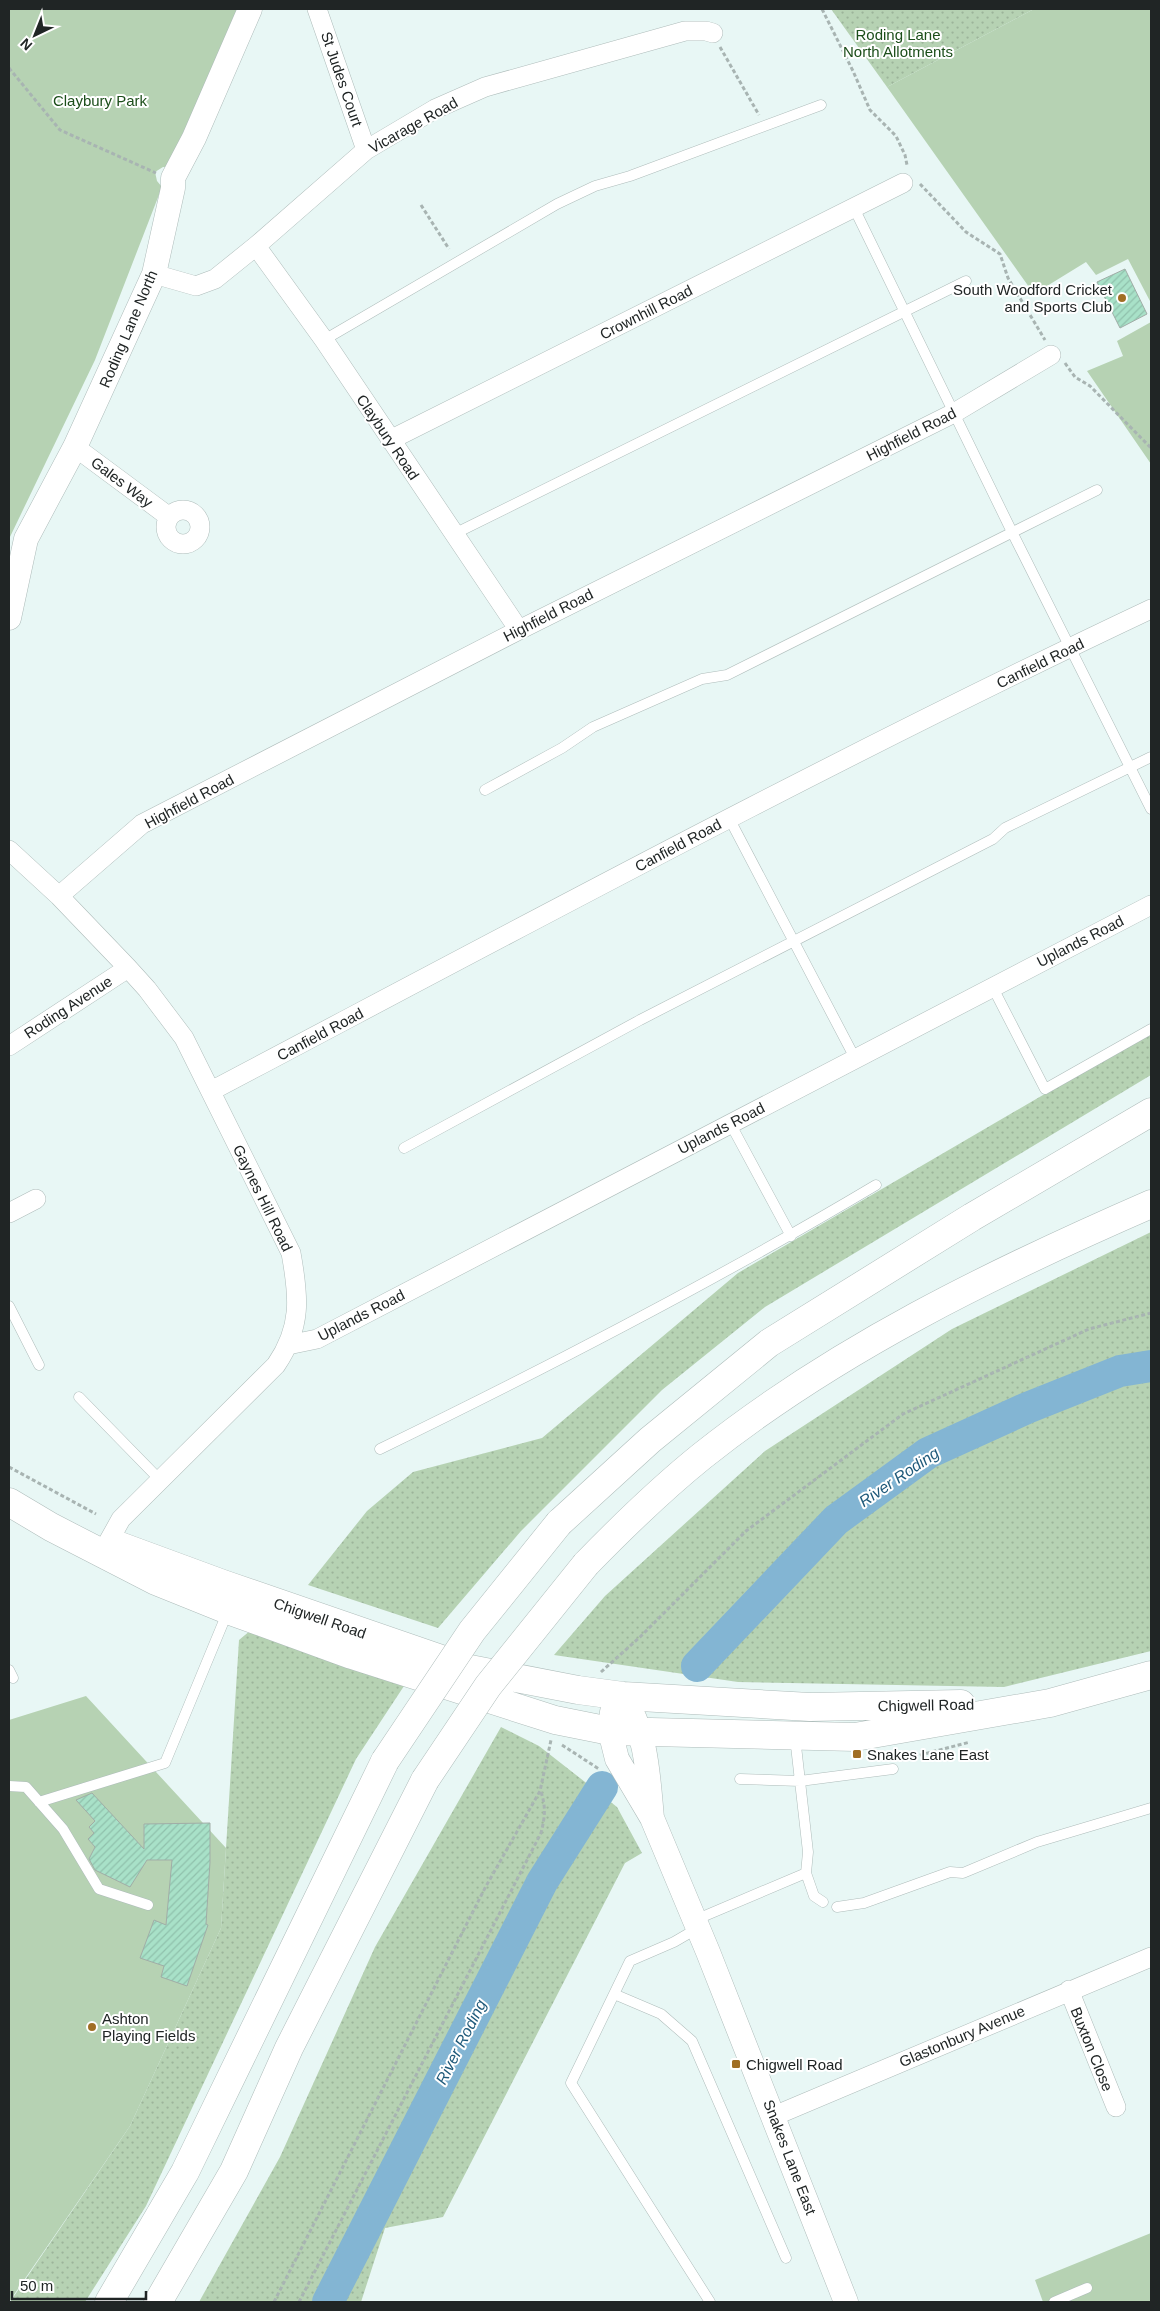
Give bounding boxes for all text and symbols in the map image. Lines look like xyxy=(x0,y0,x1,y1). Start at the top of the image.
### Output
north arrow xyxy=(10,10,60,60)
park label: Roding Lane North Allotments xyxy=(843,26,953,60)
street label: St Judes Court xyxy=(318,29,366,129)
text: N xyxy=(17,35,35,54)
park label: Claybury Park xyxy=(53,92,148,109)
street label: Vicarage Road xyxy=(366,94,460,156)
street label: Roding Lane North xyxy=(96,268,160,390)
street label: Crownhill Road xyxy=(597,281,695,343)
place label: South Woodford Cricket and Sports Club xyxy=(953,281,1113,315)
marker: South Woodford Cricket and Sports Club xyxy=(1116,292,1128,304)
street label: Claybury Road xyxy=(353,391,423,483)
street label: Highfield Road xyxy=(863,404,959,464)
street label: Gales Way xyxy=(88,453,157,511)
street label: Highfield Road xyxy=(500,585,596,645)
street label: Canfield Road xyxy=(994,635,1086,691)
street label: Highfield Road xyxy=(142,770,236,832)
street label: Canfield Road xyxy=(632,815,724,875)
street label: Uplands Road xyxy=(1034,912,1126,970)
street label: Roding Avenue xyxy=(21,972,115,1042)
street label: Canfield Road xyxy=(274,1004,366,1064)
street label: Uplands Road xyxy=(675,1099,767,1157)
street label: Gaynes Hill Road xyxy=(230,1142,296,1254)
street label: Uplands Road xyxy=(315,1286,407,1344)
water label: River Roding xyxy=(856,1444,942,1510)
street label: Chigwell Road xyxy=(272,1594,368,1642)
street label: Chigwell Road xyxy=(877,1696,975,1714)
place label: Snakes Lane East xyxy=(867,1746,990,1763)
marker: Snakes Lane East xyxy=(851,1748,863,1760)
water label: River Roding xyxy=(432,1997,490,2087)
street label: Glastonbury Avenue xyxy=(897,2002,1027,2070)
street label: Buxton Close xyxy=(1067,2004,1117,2094)
place label: Ashton Playing Fields xyxy=(102,2010,195,2044)
marker: Ashton Playing Fields xyxy=(86,2021,98,2033)
place label: Chigwell Road xyxy=(746,2056,843,2073)
marker: Chigwell Road xyxy=(730,2058,742,2070)
street label: Snakes Lane East xyxy=(760,2097,820,2218)
scale bar xyxy=(12,2268,146,2300)
text: 50 m xyxy=(20,2277,53,2294)

